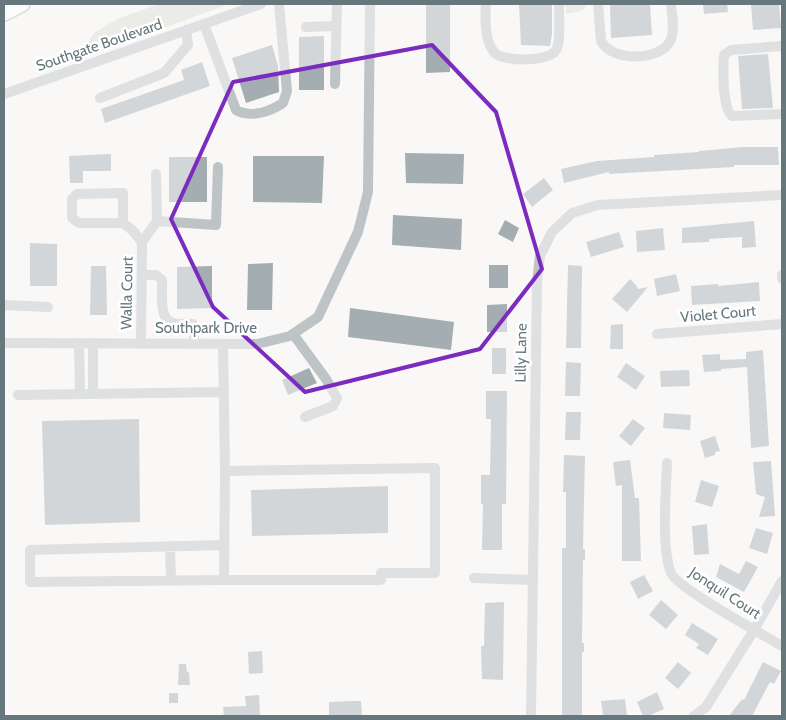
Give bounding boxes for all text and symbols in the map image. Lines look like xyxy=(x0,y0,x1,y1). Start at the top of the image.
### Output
street label: Southgate Boulevard xyxy=(34,15,164,75)
street label: Walla Court xyxy=(117,256,137,330)
street label: Violet Court xyxy=(679,302,757,326)
street label: Southpark Drive xyxy=(155,319,257,337)
street label: Lilly Lane xyxy=(511,323,531,383)
street label: Jonquil Court xyxy=(685,563,764,623)

